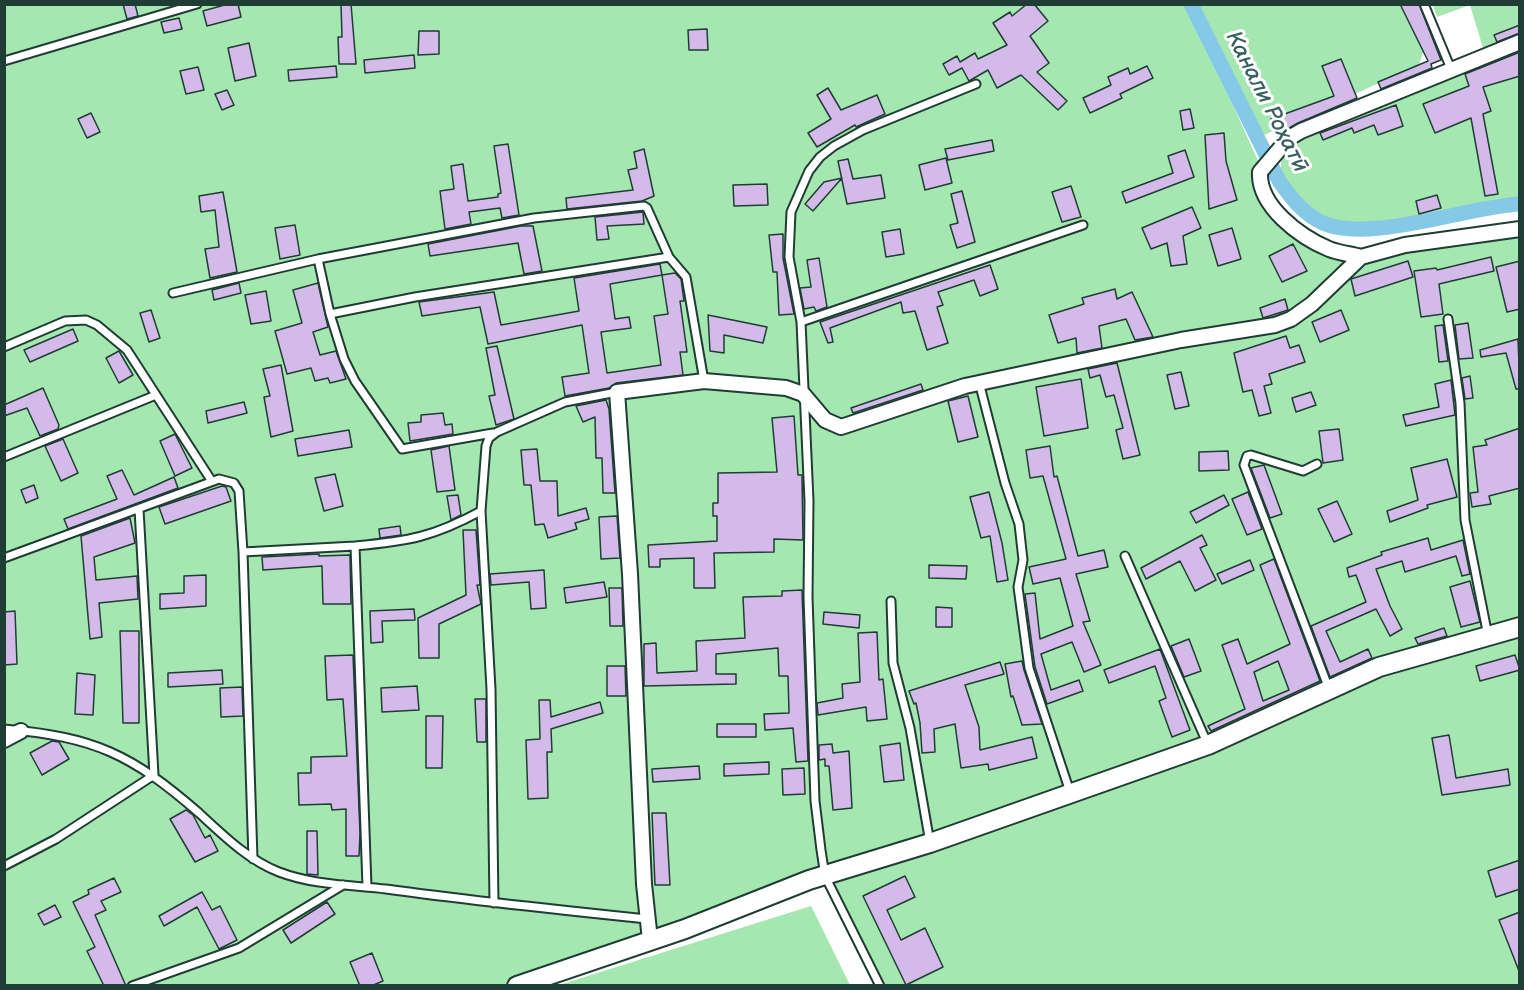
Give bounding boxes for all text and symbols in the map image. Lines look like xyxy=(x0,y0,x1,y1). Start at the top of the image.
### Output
water label: Канали Роҳатӣ xyxy=(1219,27,1313,177)

